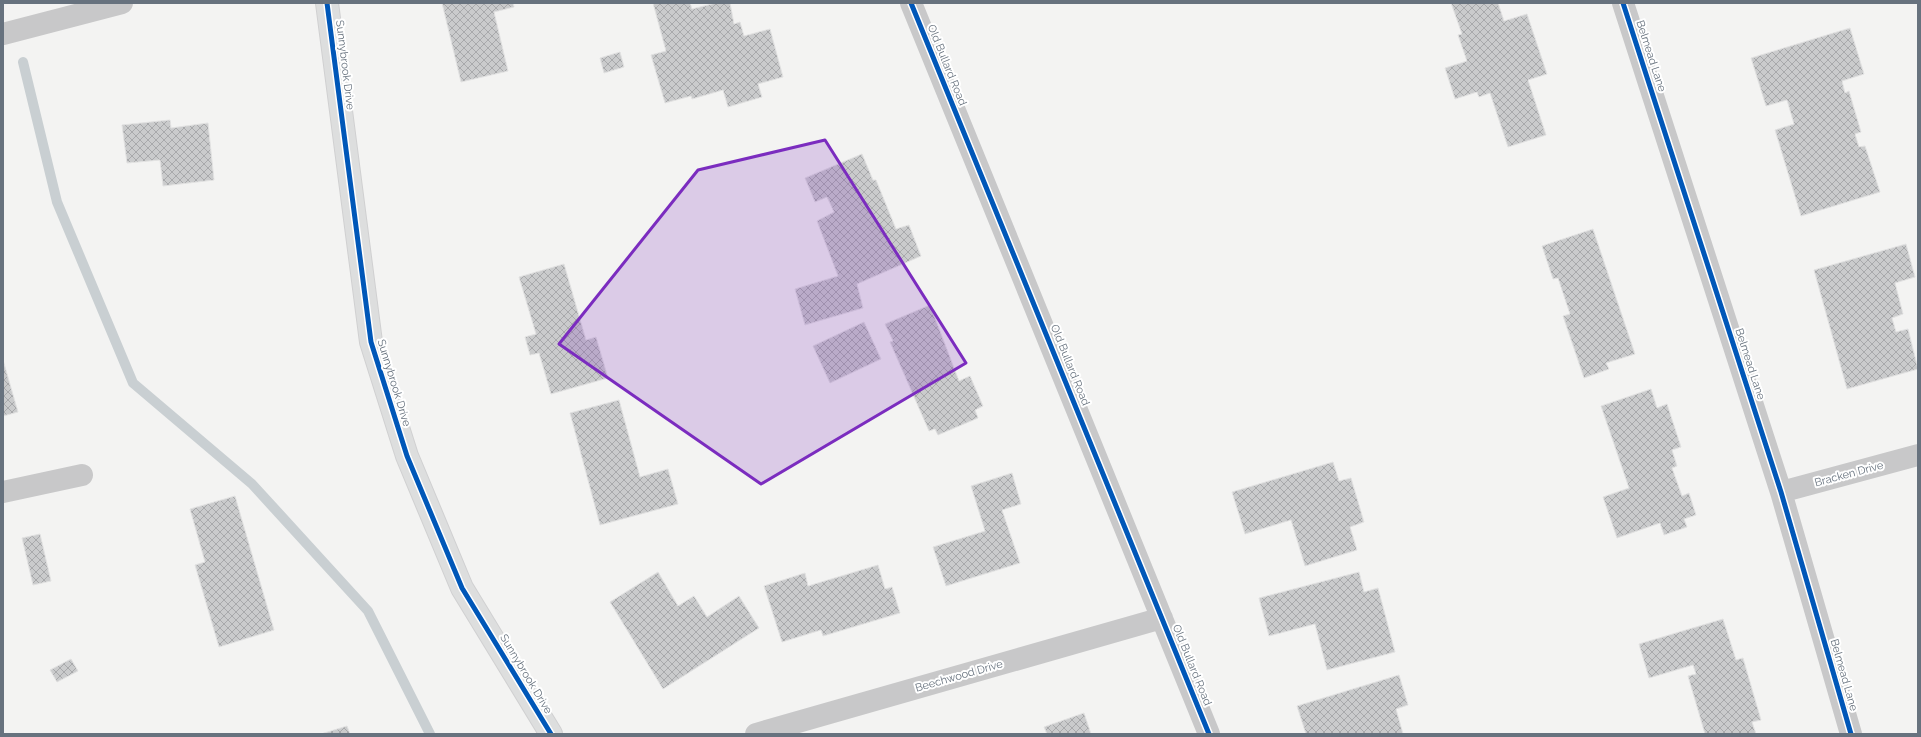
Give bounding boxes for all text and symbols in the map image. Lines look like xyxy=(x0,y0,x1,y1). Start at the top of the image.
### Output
street label: Sunnybrook Drive xyxy=(333,19,357,111)
street label: Belmead Lane xyxy=(1633,19,1669,94)
street label: Old Bullard Road xyxy=(925,22,969,108)
street label: Old Bullard Road xyxy=(1048,322,1092,408)
street label: Belmead Lane xyxy=(1732,327,1768,402)
street label: Sunnybrook Drive xyxy=(375,338,414,429)
street label: Bracken Drive xyxy=(1813,458,1885,489)
street label: Old Bullard Road xyxy=(1170,622,1214,708)
street label: Sunnybrook Drive xyxy=(497,632,555,717)
street label: Belmead Lane xyxy=(1828,638,1861,713)
street label: Beechwood Drive xyxy=(914,657,1005,695)

